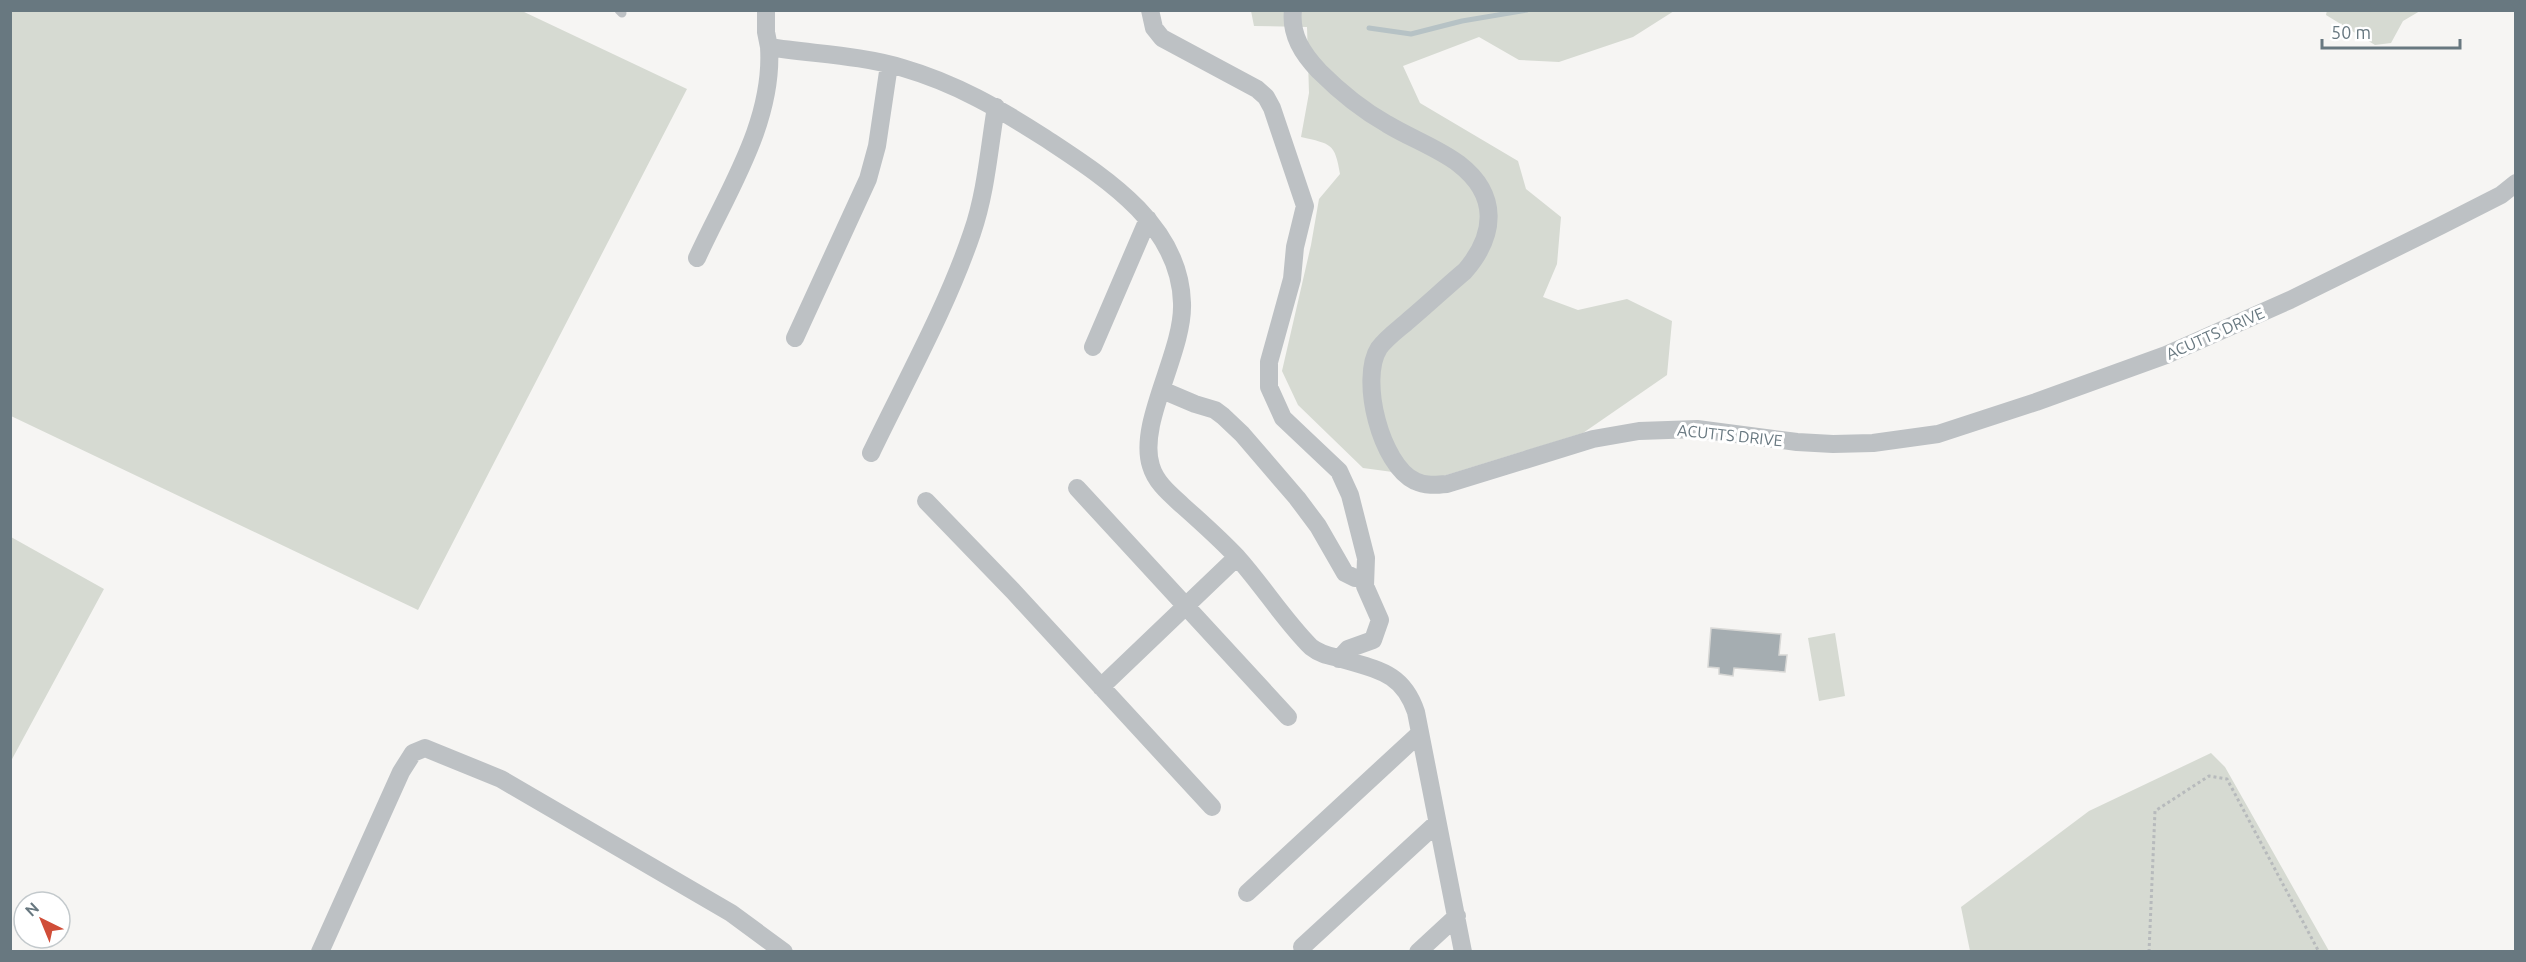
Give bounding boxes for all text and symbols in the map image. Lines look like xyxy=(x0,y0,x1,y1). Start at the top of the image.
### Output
scale bar xyxy=(2322,12,2460,50)
text: 50 m xyxy=(2331,22,2371,42)
street label: ACUTTS DRIVE xyxy=(2163,303,2267,363)
street label: ACUTTS DRIVE xyxy=(1676,421,1784,449)
north arrow xyxy=(12,890,72,950)
text: N xyxy=(21,898,42,920)

